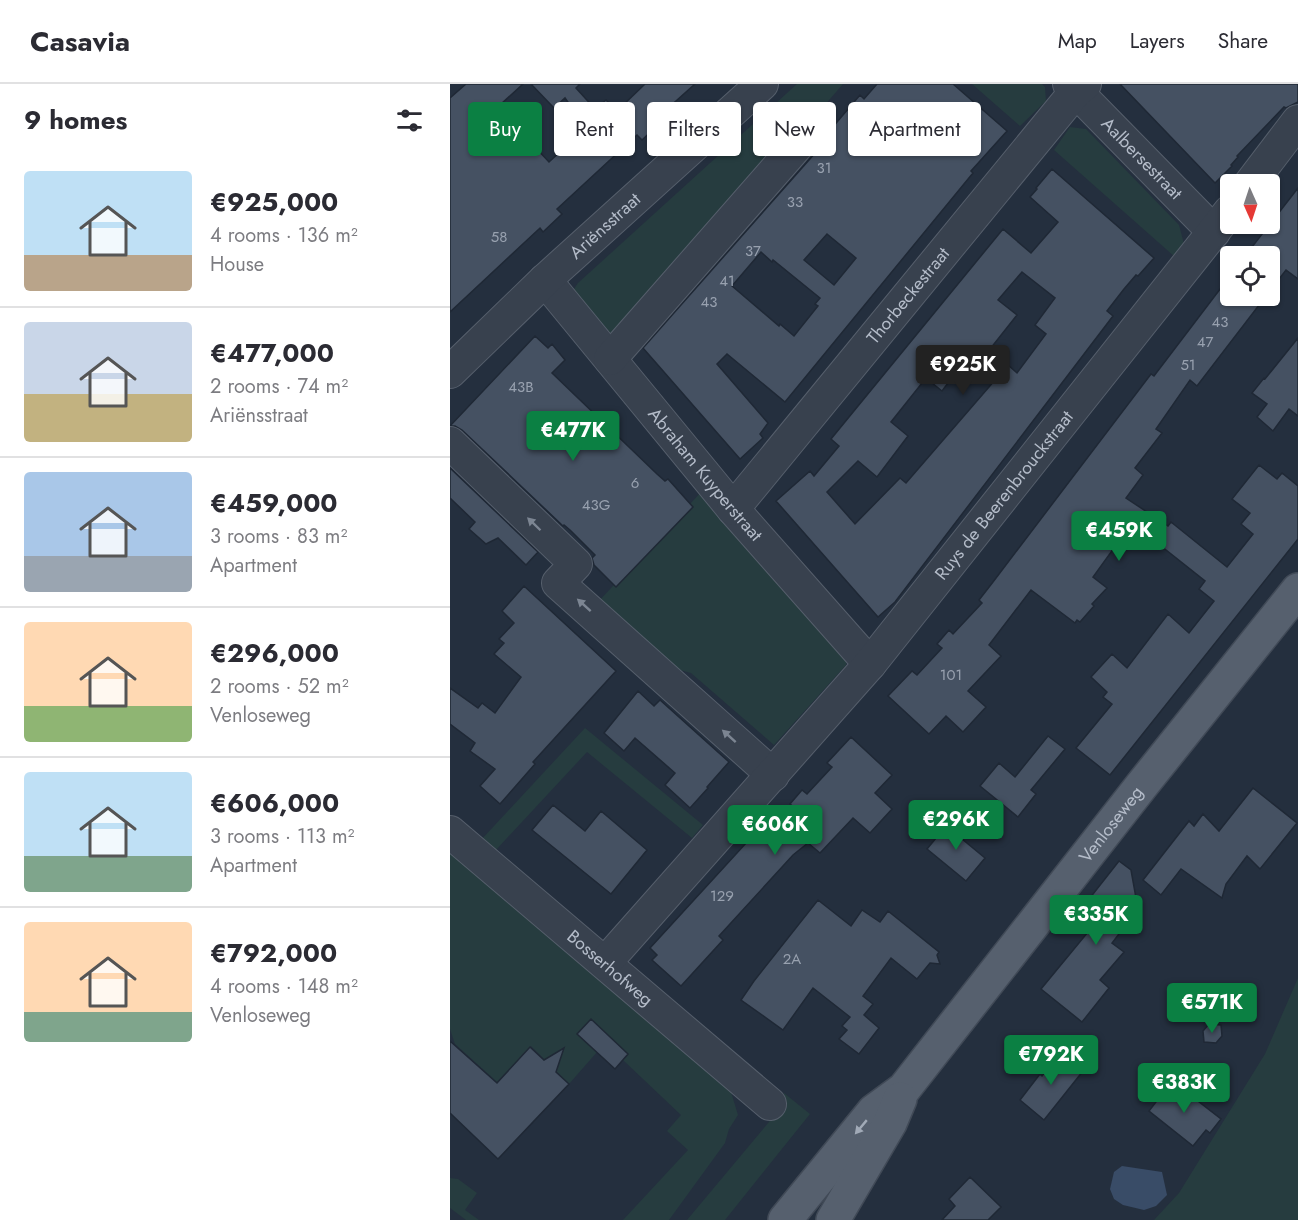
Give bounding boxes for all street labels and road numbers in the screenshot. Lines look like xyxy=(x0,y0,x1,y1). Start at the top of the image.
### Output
street label: Aalbersestraat xyxy=(1095,111,1189,206)
street label: Ariënsstraat xyxy=(563,186,647,265)
street label: Thorbeckestraat xyxy=(860,241,956,350)
street label: Abraham Kuyperstraat xyxy=(642,402,769,547)
street label: Ruys de Beerenbrouckstraat xyxy=(929,405,1080,586)
street label: Venloseweg xyxy=(1073,781,1149,868)
street label: Bosserhofweg xyxy=(561,924,659,1012)

